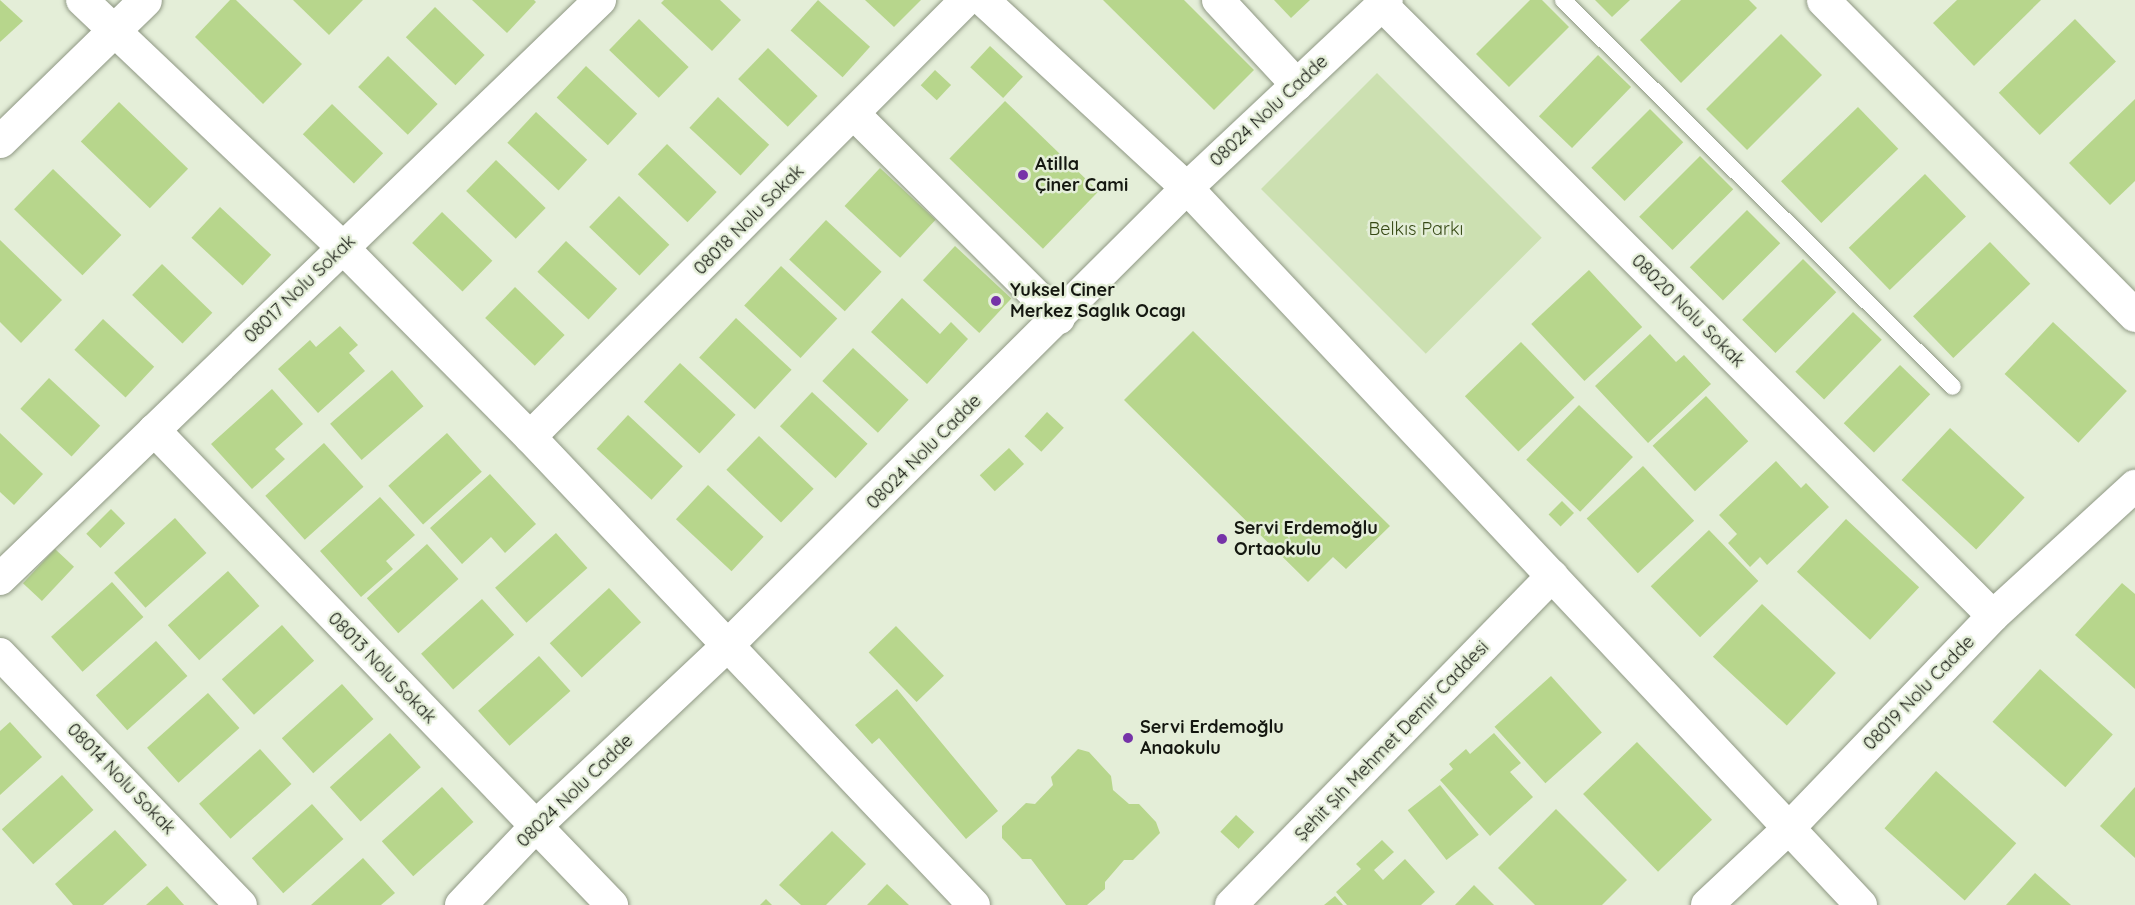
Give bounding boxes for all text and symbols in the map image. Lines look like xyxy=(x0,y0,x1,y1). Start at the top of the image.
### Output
street label: 08024 Nolu Cadde xyxy=(1206,51,1332,171)
place label: Atilla Çiner Cami xyxy=(1035,154,1128,196)
street label: 08018 Nolu Sokak xyxy=(689,160,809,280)
marker: Atilla Çiner Cami xyxy=(1016,168,1030,182)
park label: Belkıs Parkı xyxy=(1369,218,1463,240)
street label: 08017 Nolu Sokak xyxy=(240,230,360,348)
street label: 08020 Nolu Sokak xyxy=(1627,250,1749,372)
place label: Yuksel Ciner Merkez Saglık Ocagı xyxy=(1010,280,1186,322)
marker: Yuksel Ciner Merkez Saglık Ocagı xyxy=(987,292,1005,310)
street label: 08024 Nolu Cadde xyxy=(862,390,986,514)
place label: Servi Erdemoğlu Ortaokulu xyxy=(1234,518,1378,560)
marker: Servi Erdemoğlu Ortaokulu xyxy=(1215,532,1229,546)
street label: 08013 Nolu Sokak xyxy=(323,608,441,728)
street label: 08019 Nolu Cadde xyxy=(1859,631,1979,755)
street label: Şehit Şıh Mehmet Demir Caddesi xyxy=(1291,637,1493,845)
place label: Servi Erdemoğlu Anaokulu xyxy=(1140,717,1284,760)
street label: 08014 Nolu Sokak xyxy=(62,719,180,839)
street label: 08024 Nolu Cadde xyxy=(512,730,638,852)
marker: Servi Erdemoğlu Anaokulu xyxy=(1121,731,1135,745)

